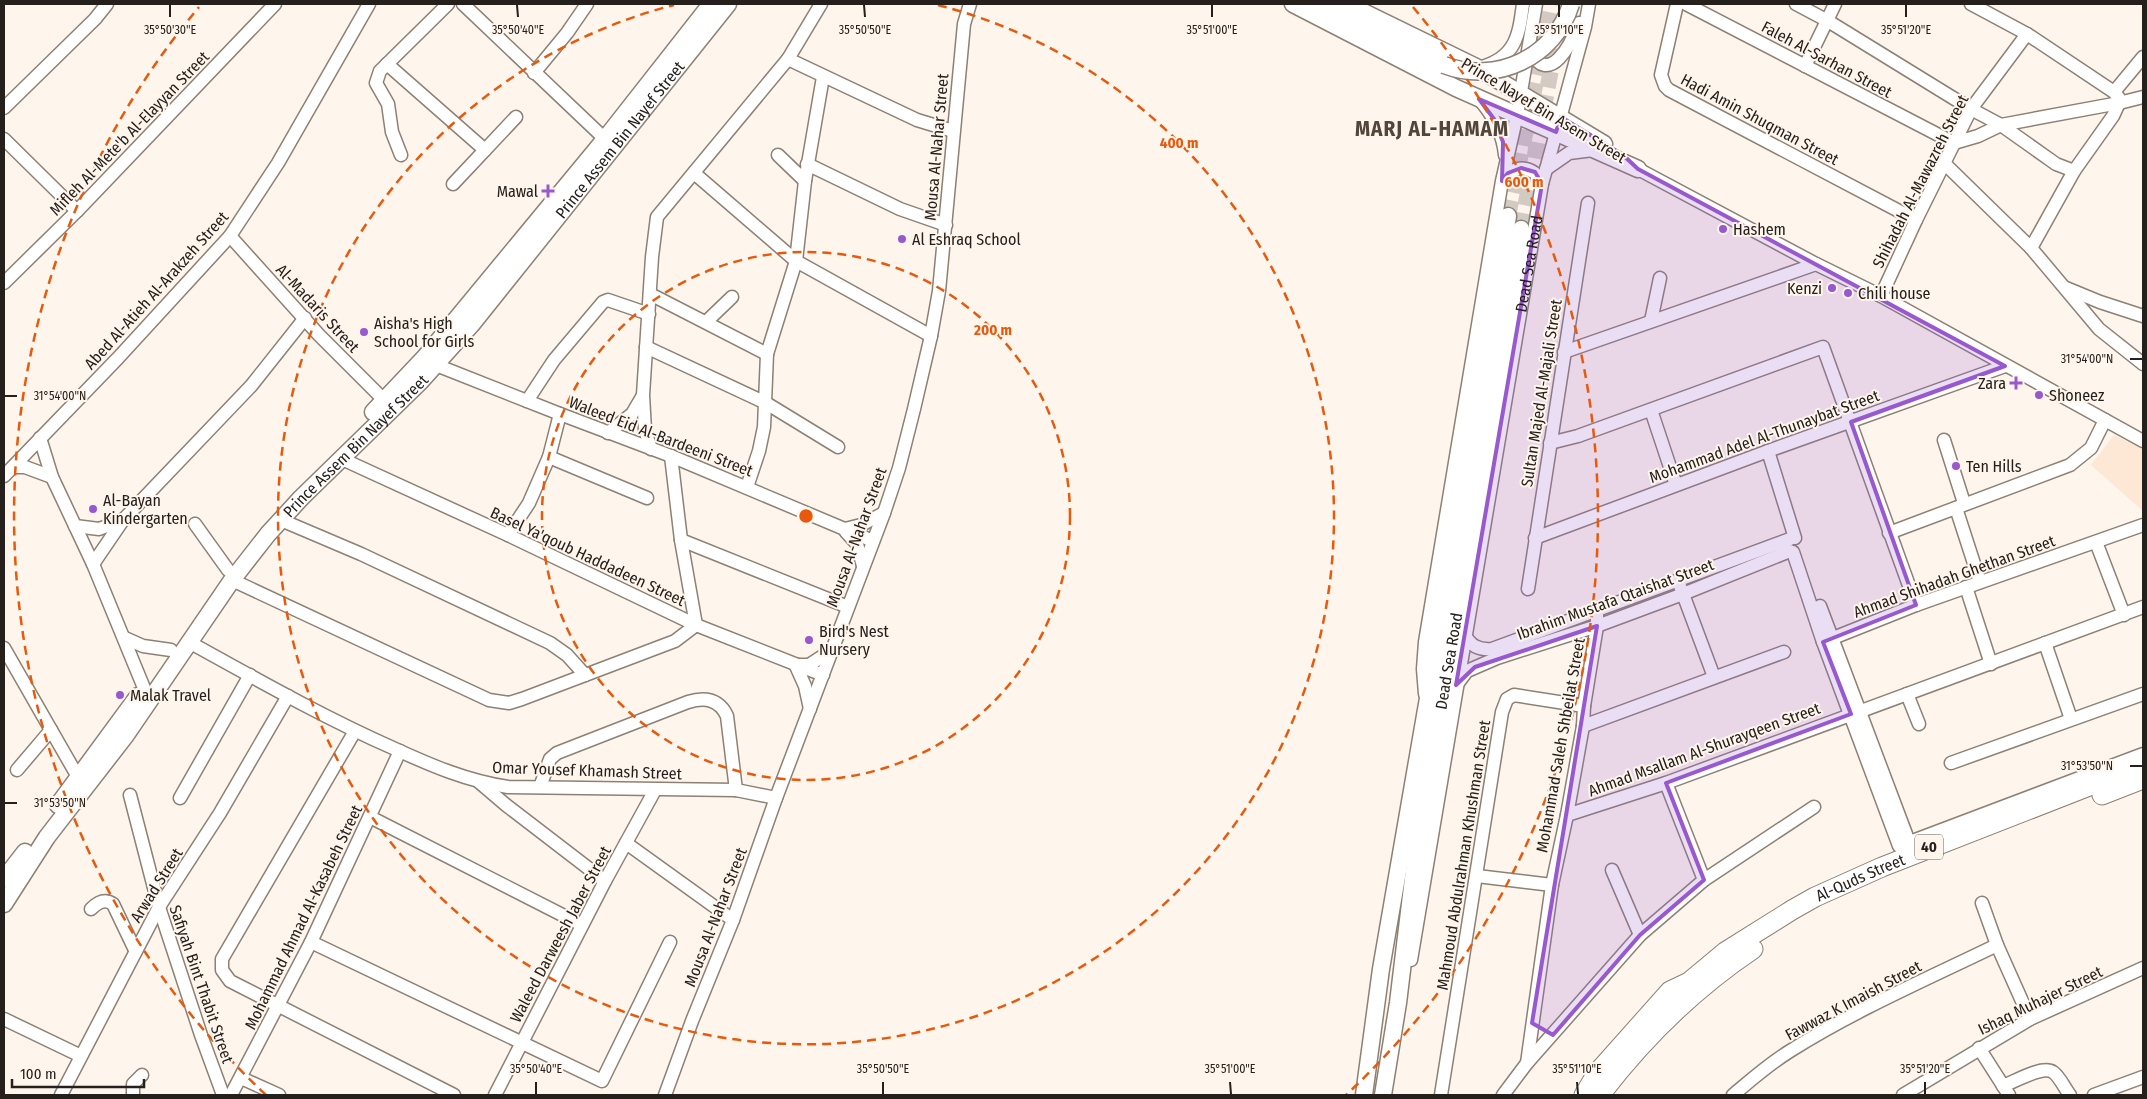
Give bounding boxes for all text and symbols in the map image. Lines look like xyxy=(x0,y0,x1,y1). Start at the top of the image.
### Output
street label: Faleh Al-Sarhan Street xyxy=(1758,17,1896,102)
text: 35°50'30"E xyxy=(144,23,196,37)
text: 35°50'40"E xyxy=(492,23,544,37)
text: 35°50'50"E xyxy=(839,23,892,37)
text: 35°51'00"E xyxy=(1187,23,1238,37)
text: 35°51'10"E xyxy=(1534,23,1584,37)
text: 35°51'20"E xyxy=(1881,23,1931,37)
street label: Mifleh Al-Mete'b Al-Elayyan Street xyxy=(46,47,213,219)
street label: Prince Nayef Bin Asem Street xyxy=(1458,54,1630,168)
street label: Prince Assem Bin Nayef Street xyxy=(551,57,689,222)
street label: Hadi Amin Shuqman Street xyxy=(1678,70,1843,169)
street label: Mousa Al-Nahar Street xyxy=(921,72,952,221)
street label: Shihadah Al-Mawazreh Street xyxy=(1868,91,1973,271)
district label: MARJ AL-HAMAM xyxy=(1355,116,1509,142)
text: 400 m xyxy=(1160,134,1198,152)
text: 600 m xyxy=(1505,173,1543,191)
place label: Mawal xyxy=(497,182,538,201)
marker: Mawal xyxy=(542,185,554,197)
street label: Abed Al-Atieh Al-Arakzeh Street xyxy=(80,207,233,373)
street label: Dead Sea Road xyxy=(1512,214,1547,314)
place label: Hashem xyxy=(1733,220,1786,239)
marker: Hashem xyxy=(1717,223,1729,235)
place label: Al Eshraq School xyxy=(912,230,1021,249)
marker: Al Eshraq School xyxy=(896,233,908,245)
street label: Al-Madaris Street xyxy=(272,260,364,357)
place label: Kenzi xyxy=(1787,279,1822,298)
marker: Kenzi xyxy=(1826,282,1838,294)
place label: Chili house xyxy=(1858,284,1930,303)
marker: Chili house xyxy=(1842,287,1854,299)
street label: Sultan Majed Al-Majali Street xyxy=(1517,297,1566,488)
place label: Aisha's High School for Girls xyxy=(374,314,475,351)
text: 200 m xyxy=(973,321,1012,339)
marker: Aisha's High School for Girls xyxy=(358,326,370,338)
text: 31°54'00"N xyxy=(2061,352,2113,366)
street label: Prince Assem Bin Nayef Street xyxy=(279,370,433,521)
place label: Zara xyxy=(1978,374,2006,393)
marker: Zara xyxy=(2010,377,2022,389)
street label: Mohammad Adel Al-Thunaybat Street xyxy=(1647,386,1882,487)
place label: Shoneez xyxy=(2049,386,2104,405)
text: 31°54'00"N xyxy=(34,389,86,403)
marker: Shoneez xyxy=(2033,389,2045,401)
street label: Waleed Eid Al-Bardeeni Street xyxy=(566,393,756,481)
place label: Ten Hills xyxy=(1966,457,2022,476)
marker: Ten Hills xyxy=(1950,460,1962,472)
street label: Mousa Al-Nahar Street xyxy=(822,464,891,610)
place label: Al-Bayan Kindergarten xyxy=(103,491,188,528)
marker: Al-Bayan Kindergarten xyxy=(87,503,99,515)
street label: Basel Ya'qoub Haddadeen Street xyxy=(487,503,689,610)
centre of rings xyxy=(797,507,815,525)
street label: Ahmad Shihadah Ghethan Street xyxy=(1851,531,2058,622)
street label: Ibrahim Mustafa Qtaishat Street xyxy=(1514,555,1717,644)
street label: Dead Sea Road xyxy=(1431,611,1466,711)
place label: Bird's Nest Nursery xyxy=(819,622,890,659)
marker: Bird's Nest Nursery xyxy=(803,634,815,646)
street label: Mohammad Saleh Shbeilat Street xyxy=(1532,635,1589,854)
place label: Malak Travel xyxy=(130,686,211,705)
marker: Malak Travel xyxy=(114,689,126,701)
street label: Ahmad Msallam Al-Shurayqeen Street xyxy=(1586,698,1824,800)
street label: Mahmoud Abdulrahman Khushman Street xyxy=(1433,718,1494,991)
street label: Omar Yousef Khamash Street xyxy=(492,758,683,783)
text: 31°53'50"N xyxy=(2061,759,2113,773)
text: 31°53'50"N xyxy=(34,796,86,810)
street label: Mohammad Ahmad Al-Kasabeh Street xyxy=(241,801,366,1032)
road number: 40 xyxy=(1915,834,1943,860)
street label: Waleed Darweesh Jaber Street xyxy=(506,842,615,1026)
street label: Arwad Street xyxy=(126,844,187,926)
street label: Mousa Al-Nahar Street xyxy=(680,844,751,989)
street label: Al-Quds Street xyxy=(1813,850,1908,905)
street label: Safiyah Bint Thabit Street xyxy=(166,903,238,1066)
street label: Fawwaz K Imaish Street xyxy=(1782,956,1925,1044)
street label: Ishaq Muhajer Street xyxy=(1975,962,2106,1039)
scale bar xyxy=(12,1056,145,1088)
text: 35°50'40"E xyxy=(510,1062,562,1076)
text: 35°50'50"E xyxy=(857,1062,910,1076)
text: 35°51'00"E xyxy=(1205,1062,1256,1076)
text: 35°51'10"E xyxy=(1552,1062,1602,1076)
text: 35°51'20"E xyxy=(1900,1062,1950,1076)
text: 100 m xyxy=(20,1065,57,1083)

